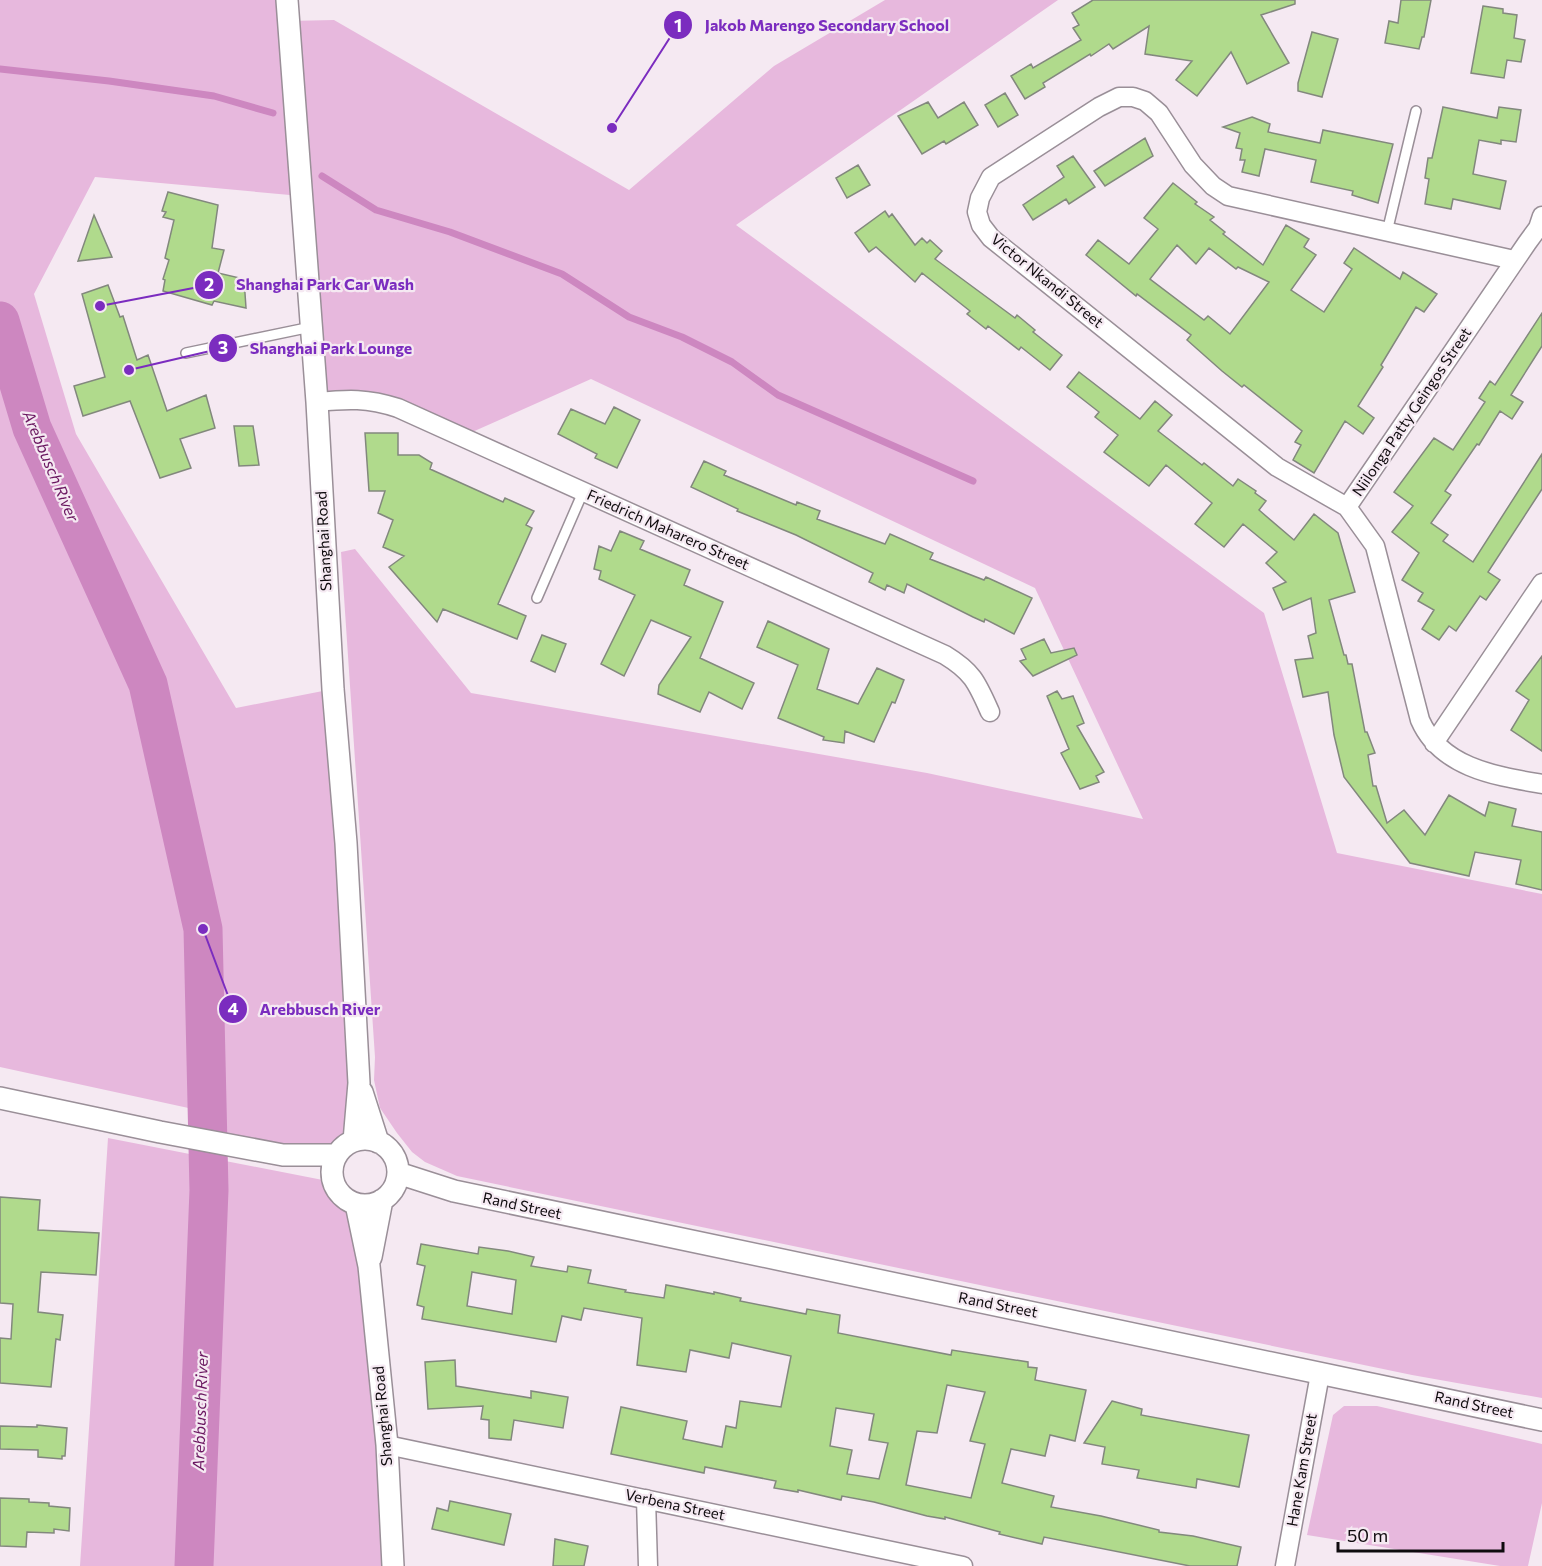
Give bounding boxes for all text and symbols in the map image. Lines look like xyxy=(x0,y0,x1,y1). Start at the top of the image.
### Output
callout: Jakob Marengo Secondary School xyxy=(663,8,961,42)
text: 1 xyxy=(674,14,682,36)
text: Jakob Marengo Secondary School xyxy=(705,15,949,34)
street label: Victor Nkandi Street xyxy=(988,229,1107,331)
callout: Shanghai Park Car Wash xyxy=(194,268,426,302)
text: 2 xyxy=(204,273,214,295)
text: Shanghai Park Car Wash xyxy=(236,274,414,293)
street label: Niilonga Patty Geingos Street xyxy=(1348,324,1474,499)
callout: Shanghai Park Lounge xyxy=(208,331,424,365)
text: 3 xyxy=(218,336,228,358)
text: Shanghai Park Lounge xyxy=(250,338,412,357)
water label: Arebbusch River xyxy=(19,407,84,525)
street label: Friedrich Maharero Street xyxy=(585,485,752,573)
street label: Shanghai Road xyxy=(311,491,335,592)
callout: Arebbusch River xyxy=(218,992,392,1026)
text: 4 xyxy=(227,997,239,1019)
text: Arebbusch River xyxy=(260,999,381,1018)
street label: Rand Street xyxy=(481,1188,563,1222)
street label: Rand Street xyxy=(957,1288,1039,1321)
water label: Arebbusch River xyxy=(188,1351,211,1472)
street label: Shanghai Road xyxy=(369,1365,395,1467)
street label: Rand Street xyxy=(1433,1387,1515,1421)
street label: Hane Kam Street xyxy=(1282,1412,1320,1528)
street label: Verbena Street xyxy=(624,1485,727,1523)
scale bar xyxy=(1338,1515,1503,1553)
text: 50 m xyxy=(1347,1524,1388,1546)

